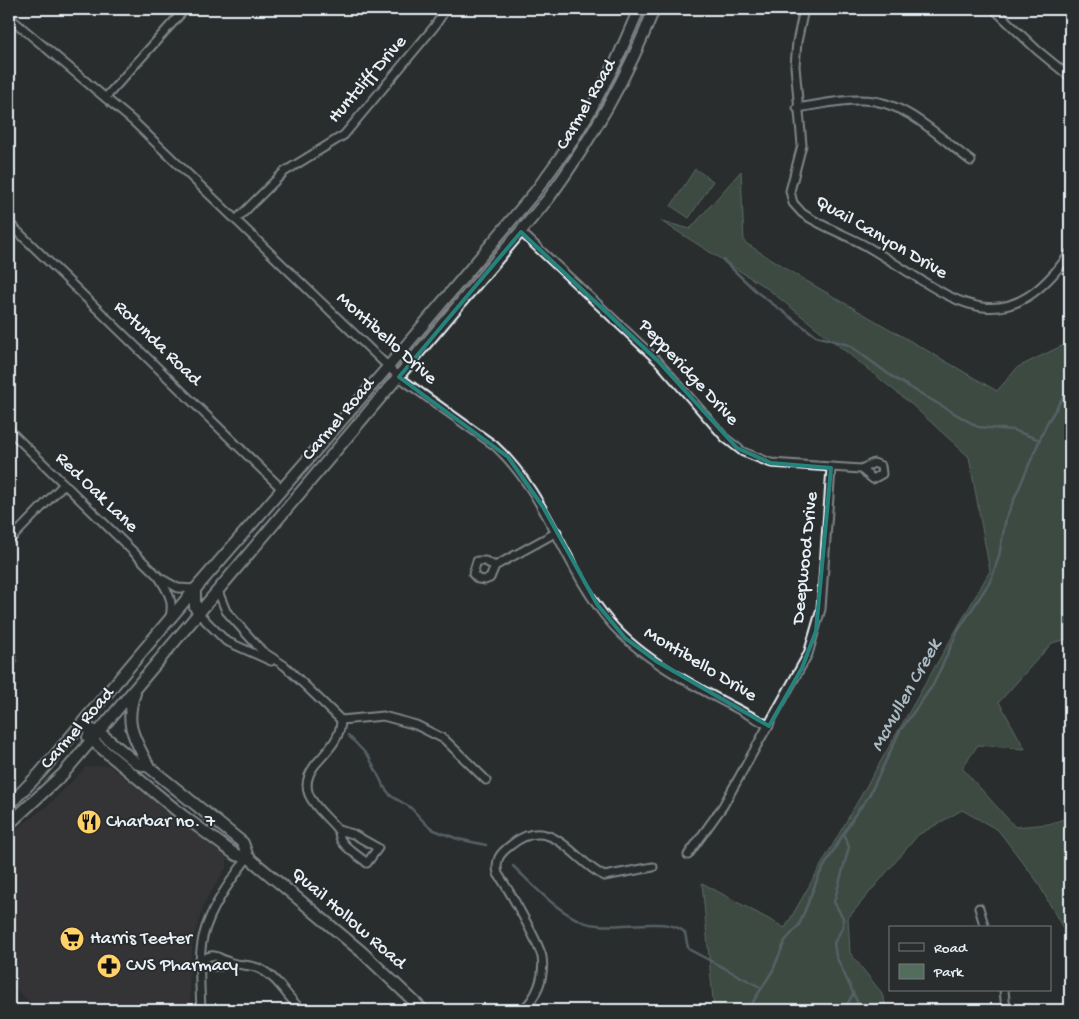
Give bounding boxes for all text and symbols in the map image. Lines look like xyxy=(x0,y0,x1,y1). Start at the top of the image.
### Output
street label: Huntcliff Drive xyxy=(324,31,413,129)
street label: Carmel Road xyxy=(552,54,623,155)
street label: Quail Canyon Drive xyxy=(811,191,951,285)
street label: Montibello Drive xyxy=(331,288,441,390)
street label: Rotunda Road xyxy=(108,296,207,393)
street label: Pepperidge Drive xyxy=(632,314,743,431)
street label: Carmel Road xyxy=(298,372,381,466)
street label: Red Oak Lane xyxy=(50,448,142,538)
street label: Deepwood Drive xyxy=(787,491,824,627)
street label: Montibello Drive xyxy=(639,622,761,708)
water label: McMullen Creek xyxy=(867,634,948,756)
street label: Carmel Road xyxy=(36,682,121,775)
restaurant icon: Charbar no. 7 xyxy=(76,809,102,835)
place label: Charbar no. 7 xyxy=(106,811,216,834)
street label: Quail Hollow Road xyxy=(286,863,412,976)
supermarket icon: Harris Teeter xyxy=(59,926,85,952)
legend xyxy=(889,926,1052,992)
place label: Harris Teeter xyxy=(90,928,194,951)
text: Road xyxy=(934,940,968,958)
pharmacy icon: CVS Pharmacy xyxy=(96,953,122,979)
place label: CVS Pharmacy xyxy=(126,955,239,978)
text: Park xyxy=(933,964,964,982)

